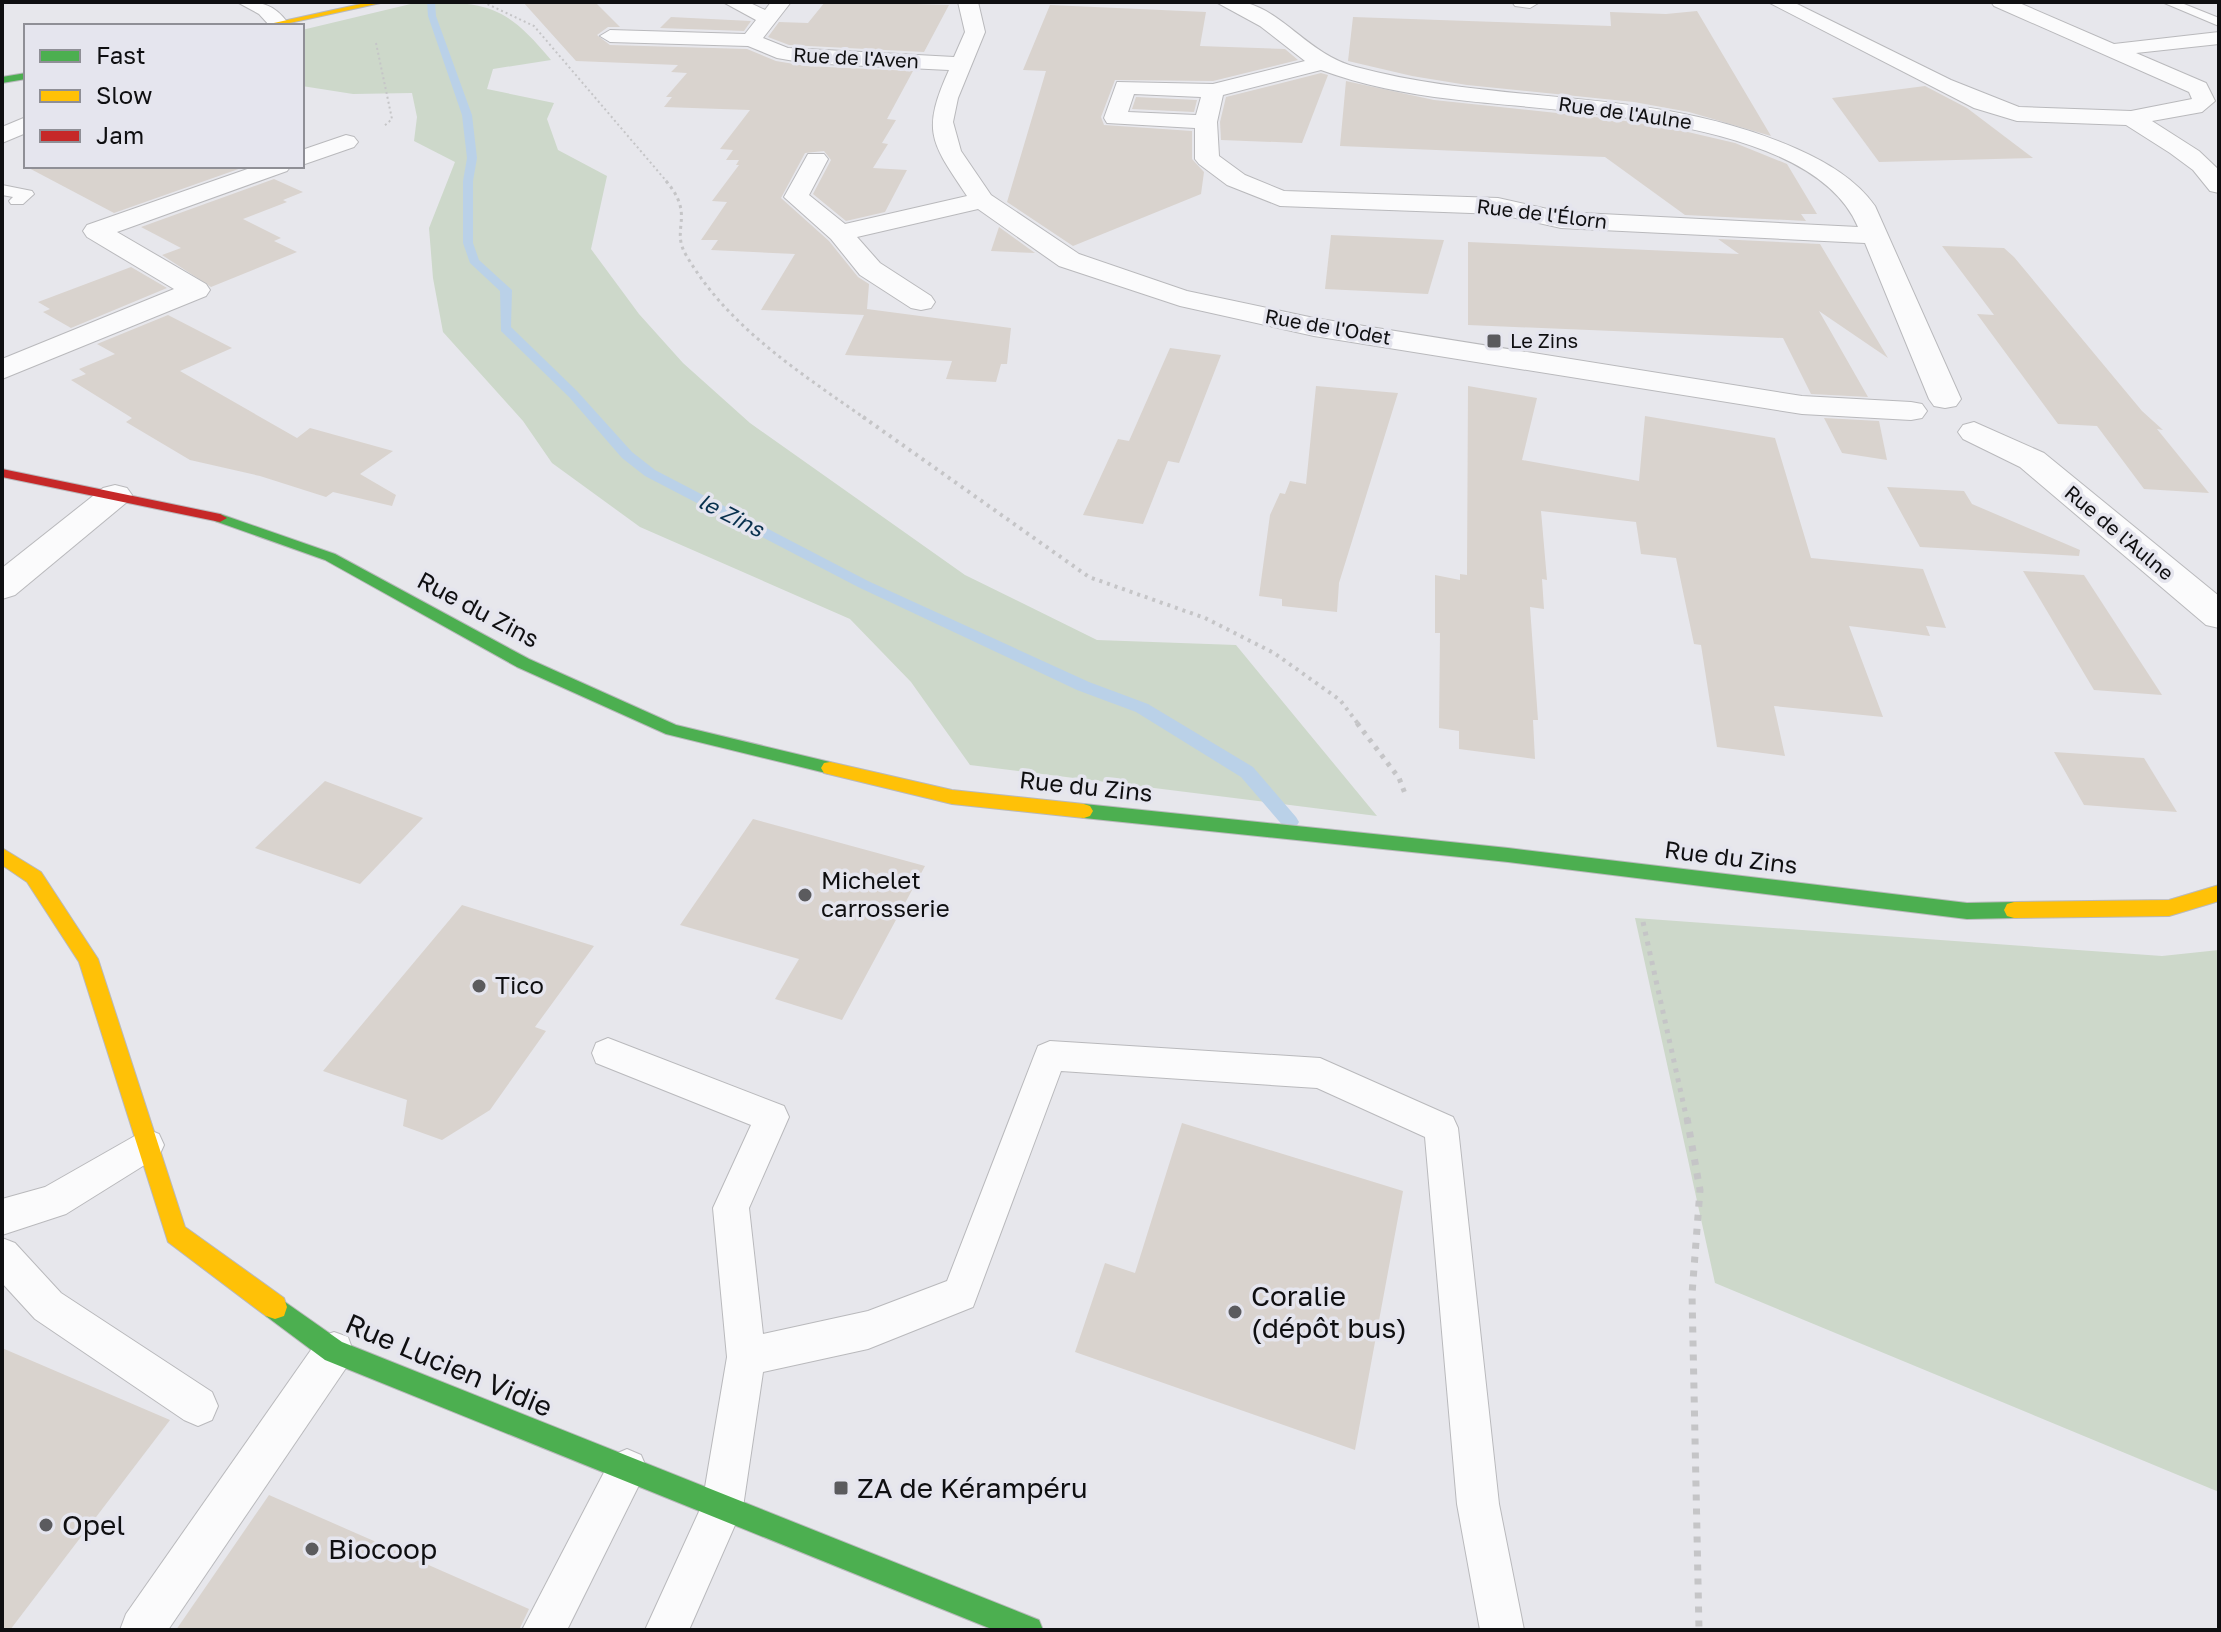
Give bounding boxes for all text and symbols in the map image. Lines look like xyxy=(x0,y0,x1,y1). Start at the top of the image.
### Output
legend xyxy=(24,24,304,168)
text: Fast xyxy=(96,40,146,69)
street label: Rue de l'Aven xyxy=(792,42,920,72)
text: Slow xyxy=(96,80,152,109)
street label: Rue de l'Aulne xyxy=(1557,91,1693,133)
text: Jam xyxy=(96,120,144,149)
street label: Rue de l'Élorn xyxy=(1475,193,1609,233)
street label: Rue de l'Odet xyxy=(1263,303,1393,349)
place label: Le Zins xyxy=(1510,328,1578,352)
marker: Le Zins xyxy=(1485,332,1503,350)
street label: Rue de l'Aulne xyxy=(2060,480,2179,585)
water label: le Zins xyxy=(694,487,769,543)
street label: Rue du Zins xyxy=(413,564,545,653)
street label: Rue du Zins xyxy=(1018,764,1154,807)
street label: Rue du Zins xyxy=(1663,834,1799,879)
place label: Michelet carrosserie xyxy=(821,865,950,922)
marker: Michelet carrosserie xyxy=(796,886,814,904)
place label: Tico xyxy=(495,970,544,999)
marker: Tico xyxy=(470,977,488,995)
place label: Coralie (dépôt bus) xyxy=(1251,1279,1407,1344)
marker: Coralie (dépôt bus) xyxy=(1226,1303,1244,1321)
street label: Rue Lucien Vidie xyxy=(341,1306,558,1423)
place label: ZA de Kérampéru xyxy=(857,1471,1088,1504)
marker: ZA de Kérampéru xyxy=(832,1479,850,1497)
place label: Opel xyxy=(62,1508,125,1541)
marker: Opel xyxy=(37,1516,55,1534)
place label: Biocoop xyxy=(328,1532,437,1565)
marker: Biocoop xyxy=(303,1540,321,1558)

